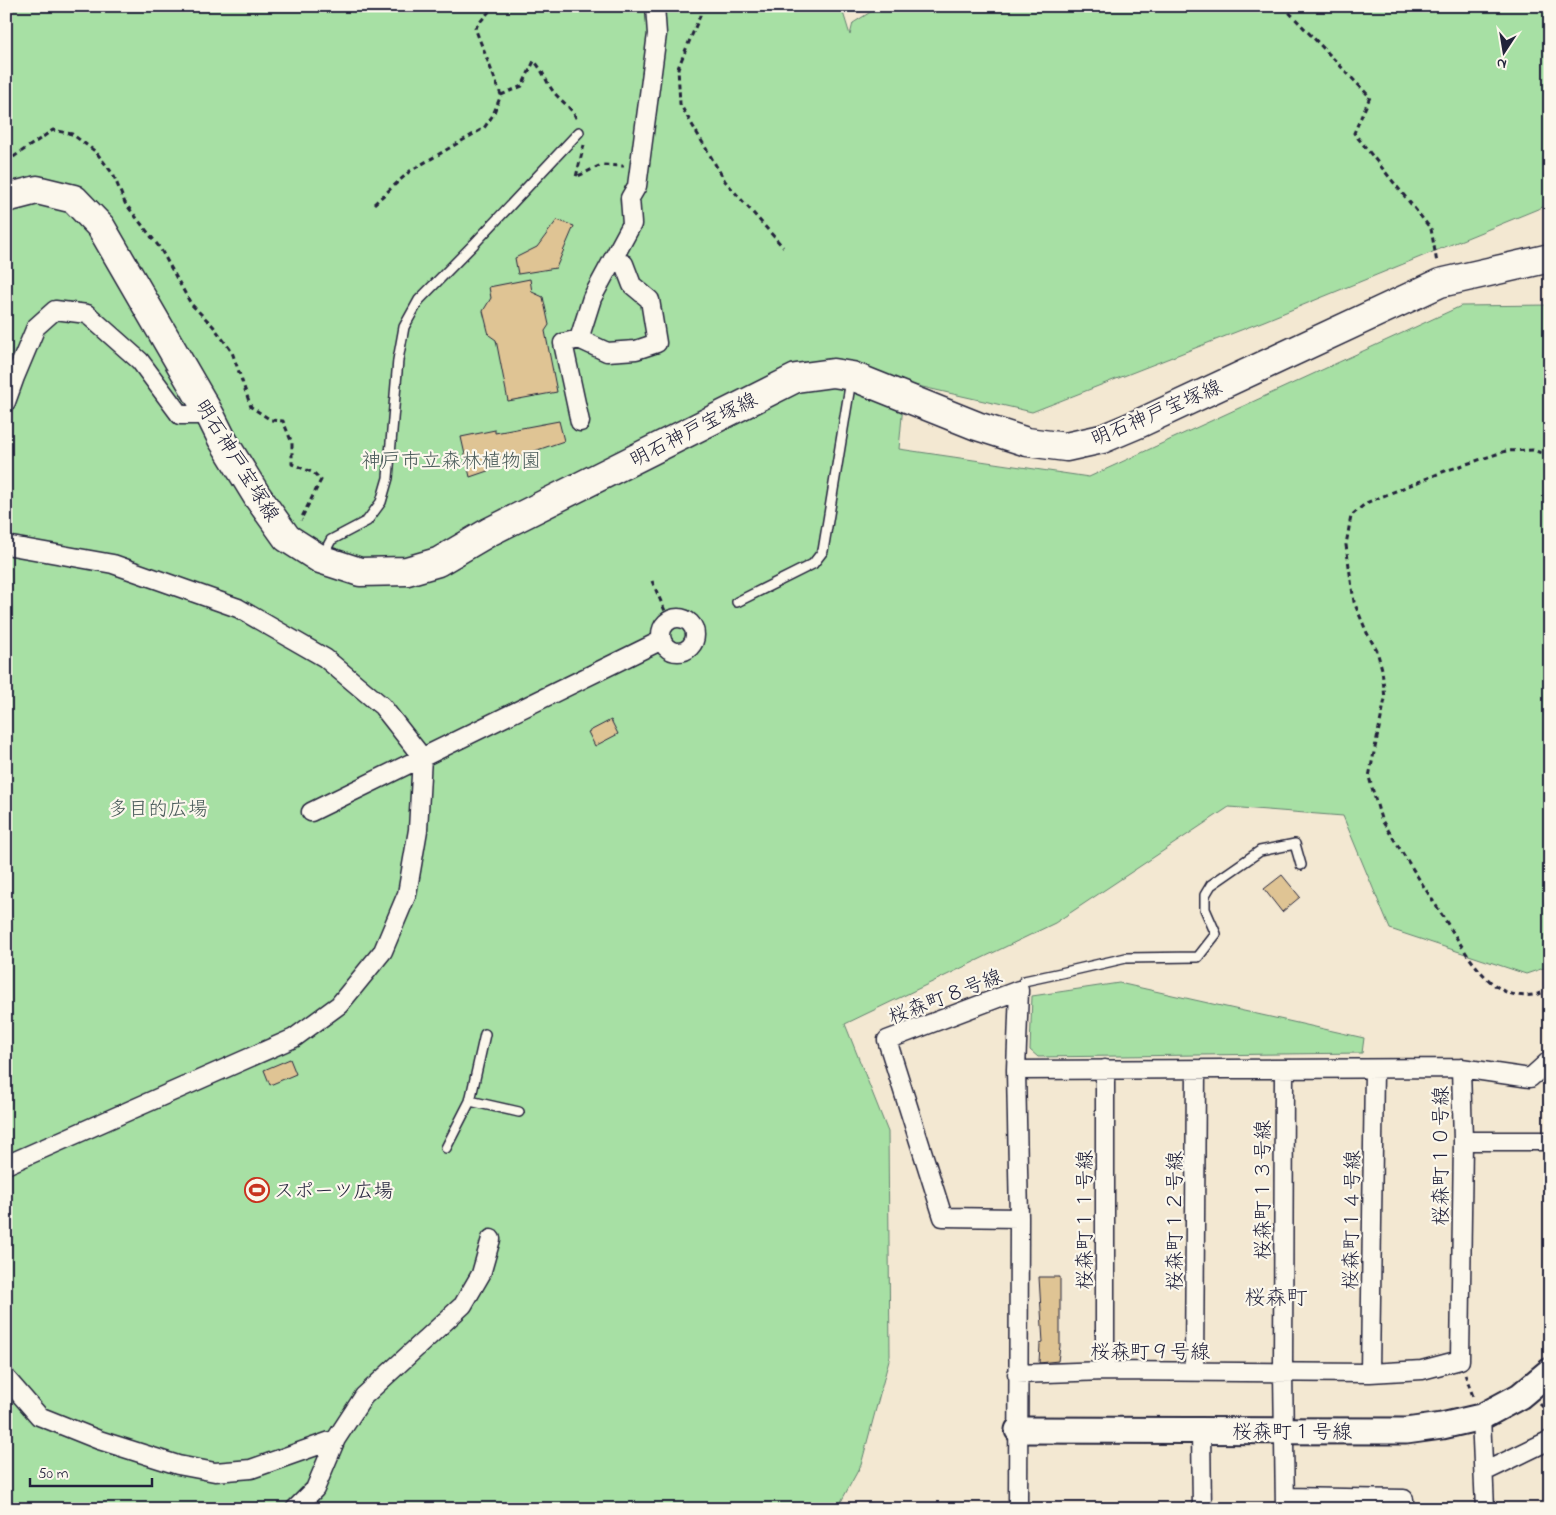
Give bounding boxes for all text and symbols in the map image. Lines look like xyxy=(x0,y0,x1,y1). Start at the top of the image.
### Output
north arrow xyxy=(1478,28,1528,78)
text: N xyxy=(1495,52,1508,75)
street label: 明石神戸宝塚線 xyxy=(1087,374,1227,455)
street label: 明石神戸宝塚線 xyxy=(625,387,763,476)
street label: 明石神戸宝塚線 xyxy=(186,394,285,528)
park label: 神戸市立森林植物園 xyxy=(361,448,541,477)
park label: 多目的広場 xyxy=(108,796,208,825)
street label: 桜森町８号線 xyxy=(885,963,1007,1033)
street label: 桜森町１０号線 xyxy=(1428,1086,1457,1226)
street label: 桜森町１３号線 xyxy=(1250,1120,1279,1260)
street label: 桜森町１１号線 xyxy=(1072,1150,1101,1290)
street label: 桜森町１４号線 xyxy=(1338,1150,1369,1290)
street label: 桜森町１２号線 xyxy=(1162,1151,1191,1291)
sports icon: スポーツ広場 xyxy=(244,1177,270,1203)
place label: スポーツ広場 xyxy=(274,1178,394,1207)
district label: 桜森町 xyxy=(1245,1284,1308,1314)
street label: 桜森町９号線 xyxy=(1090,1339,1210,1368)
street label: 桜森町１号線 xyxy=(1232,1419,1352,1448)
scale bar xyxy=(30,1455,152,1487)
text: 50 m xyxy=(38,1463,69,1485)

